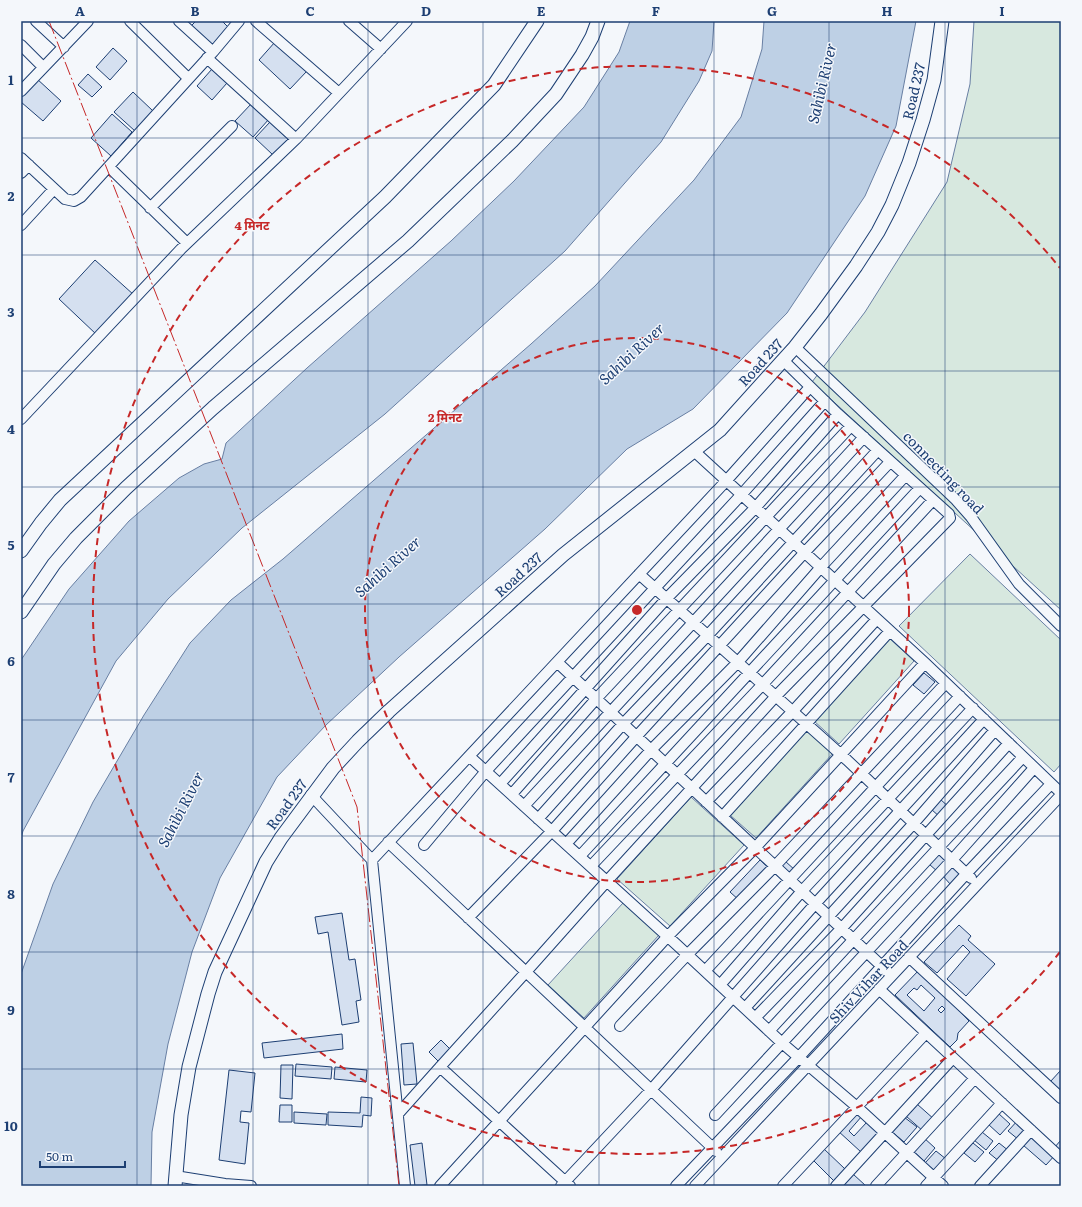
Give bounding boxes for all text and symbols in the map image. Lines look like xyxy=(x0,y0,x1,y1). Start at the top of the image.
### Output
text: A xyxy=(75,1,85,20)
text: B xyxy=(191,1,200,20)
text: C xyxy=(305,1,315,20)
text: D xyxy=(421,1,431,20)
text: E xyxy=(537,1,546,20)
text: F xyxy=(652,1,660,20)
text: G xyxy=(767,1,777,20)
text: H xyxy=(882,1,893,20)
text: I xyxy=(999,1,1005,20)
water label: Sahibi River xyxy=(801,40,841,126)
street label: Road 237 xyxy=(897,60,929,122)
text: 1 xyxy=(8,70,14,89)
text: 2 xyxy=(8,186,15,205)
text: 4 मिनट xyxy=(235,216,270,234)
text: 3 xyxy=(7,302,15,321)
water label: Sahibi River xyxy=(593,317,669,389)
street label: Road 237 xyxy=(733,334,787,390)
text: 2 मिनट xyxy=(428,408,463,426)
text: 4 xyxy=(7,419,15,438)
street label: connecting road xyxy=(899,426,989,518)
water label: Sahibi River xyxy=(349,530,425,602)
text: 5 xyxy=(7,535,15,554)
street label: Road 237 xyxy=(490,547,546,601)
centre of rings xyxy=(630,603,644,617)
text: 6 xyxy=(7,651,15,670)
text: 7 xyxy=(7,767,15,786)
water label: Sahibi River xyxy=(151,767,209,851)
street label: Road 237 xyxy=(261,775,311,833)
text: 8 xyxy=(7,884,15,903)
street label: Shiv Vihar Road xyxy=(824,934,912,1027)
text: 9 xyxy=(7,1000,15,1019)
text: 10 xyxy=(4,1116,18,1135)
scale bar xyxy=(40,1143,125,1169)
text: 50 m xyxy=(46,1147,73,1165)

